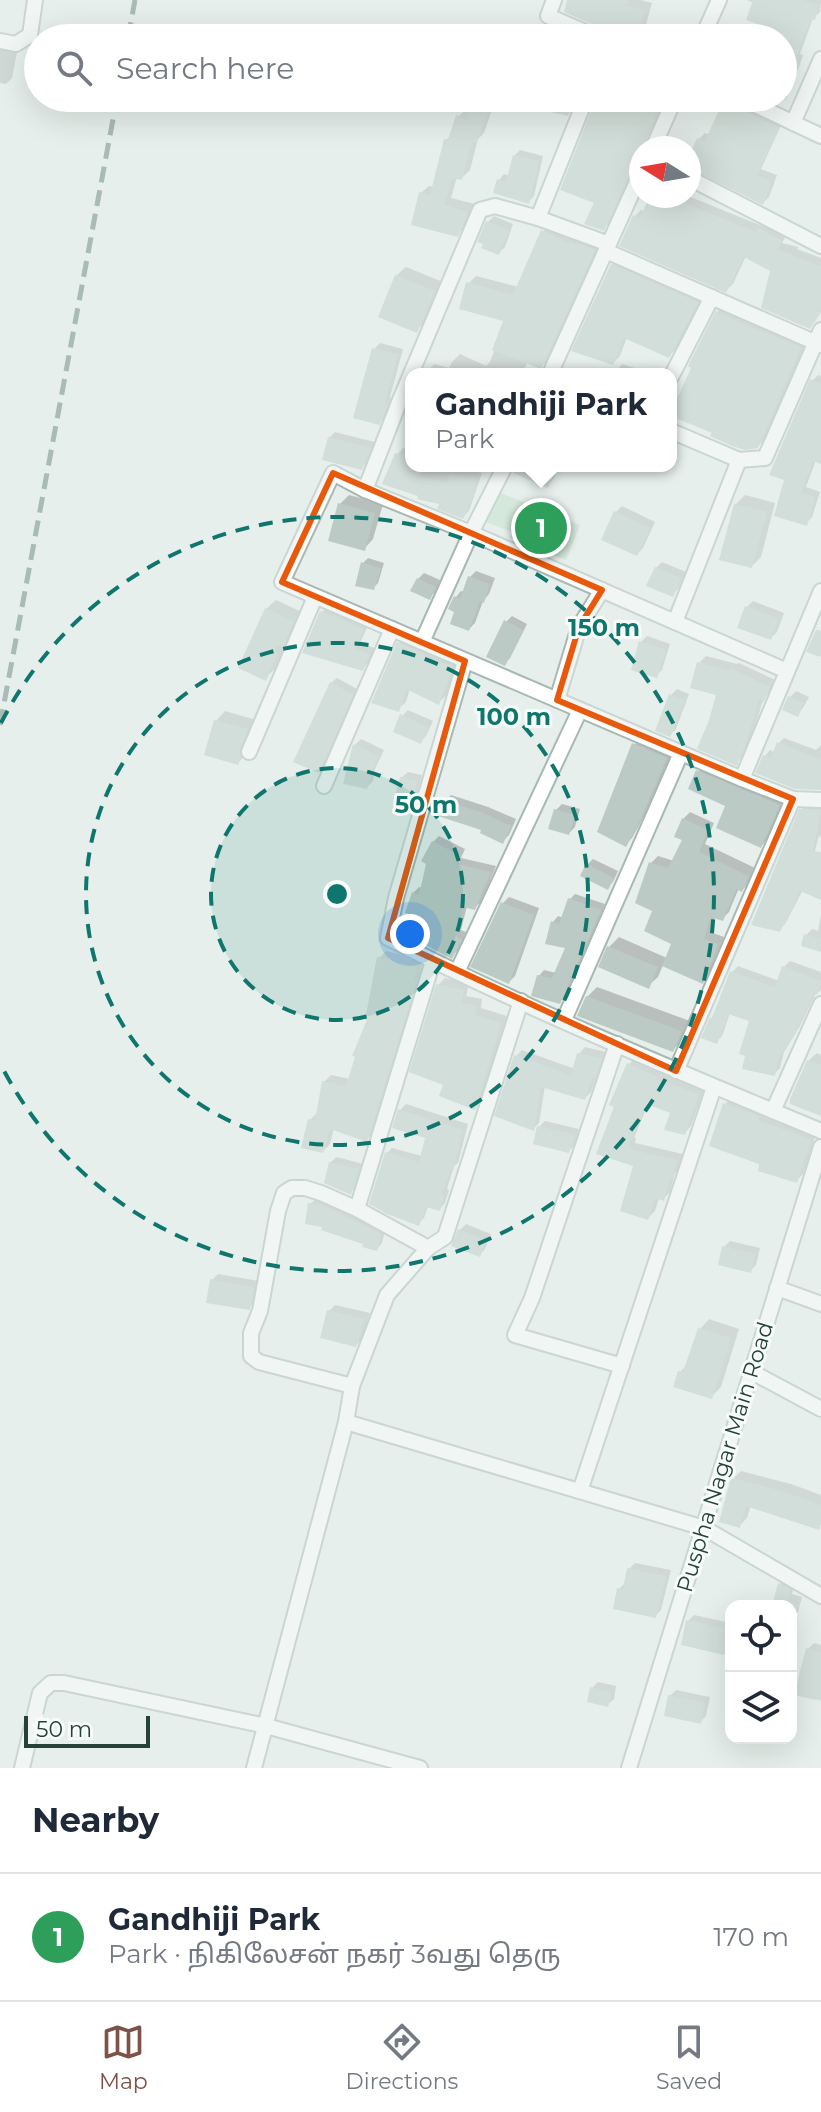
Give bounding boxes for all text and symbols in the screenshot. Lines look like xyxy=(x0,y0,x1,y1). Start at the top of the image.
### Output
search box xyxy=(24,24,797,112)
icon: search xyxy=(52,46,96,90)
text: Search here xyxy=(116,50,294,87)
north arrow xyxy=(629,136,701,208)
popup xyxy=(405,368,677,472)
text: Gandhiji Park xyxy=(435,386,647,423)
text: Park xyxy=(435,423,494,455)
pin: 1 xyxy=(515,498,567,558)
text: 150 m xyxy=(568,613,640,642)
text: 100 m xyxy=(477,702,551,731)
text: 50 m xyxy=(395,790,457,819)
centre of rings xyxy=(323,880,351,908)
your location xyxy=(390,914,430,954)
street label: Puspha Nagar Main Road xyxy=(671,1318,779,1596)
map controls xyxy=(725,1600,797,1744)
button: locate xyxy=(725,1600,797,1672)
button: layers xyxy=(725,1672,797,1744)
scale bar xyxy=(24,1712,150,1748)
text: 50 m xyxy=(36,1716,92,1743)
text: Nearby xyxy=(32,1799,159,1841)
text: Gandhiji Park xyxy=(108,1901,320,1938)
text: 1 xyxy=(53,1921,63,1953)
text: 170 m xyxy=(713,1921,789,1953)
text: Park · நிகிலேசன் நகர் 3வது தெரு xyxy=(108,1938,561,1970)
tab: Map xyxy=(99,2020,148,2095)
tab: Directions xyxy=(346,2020,458,2095)
tab: Saved xyxy=(656,2020,722,2095)

